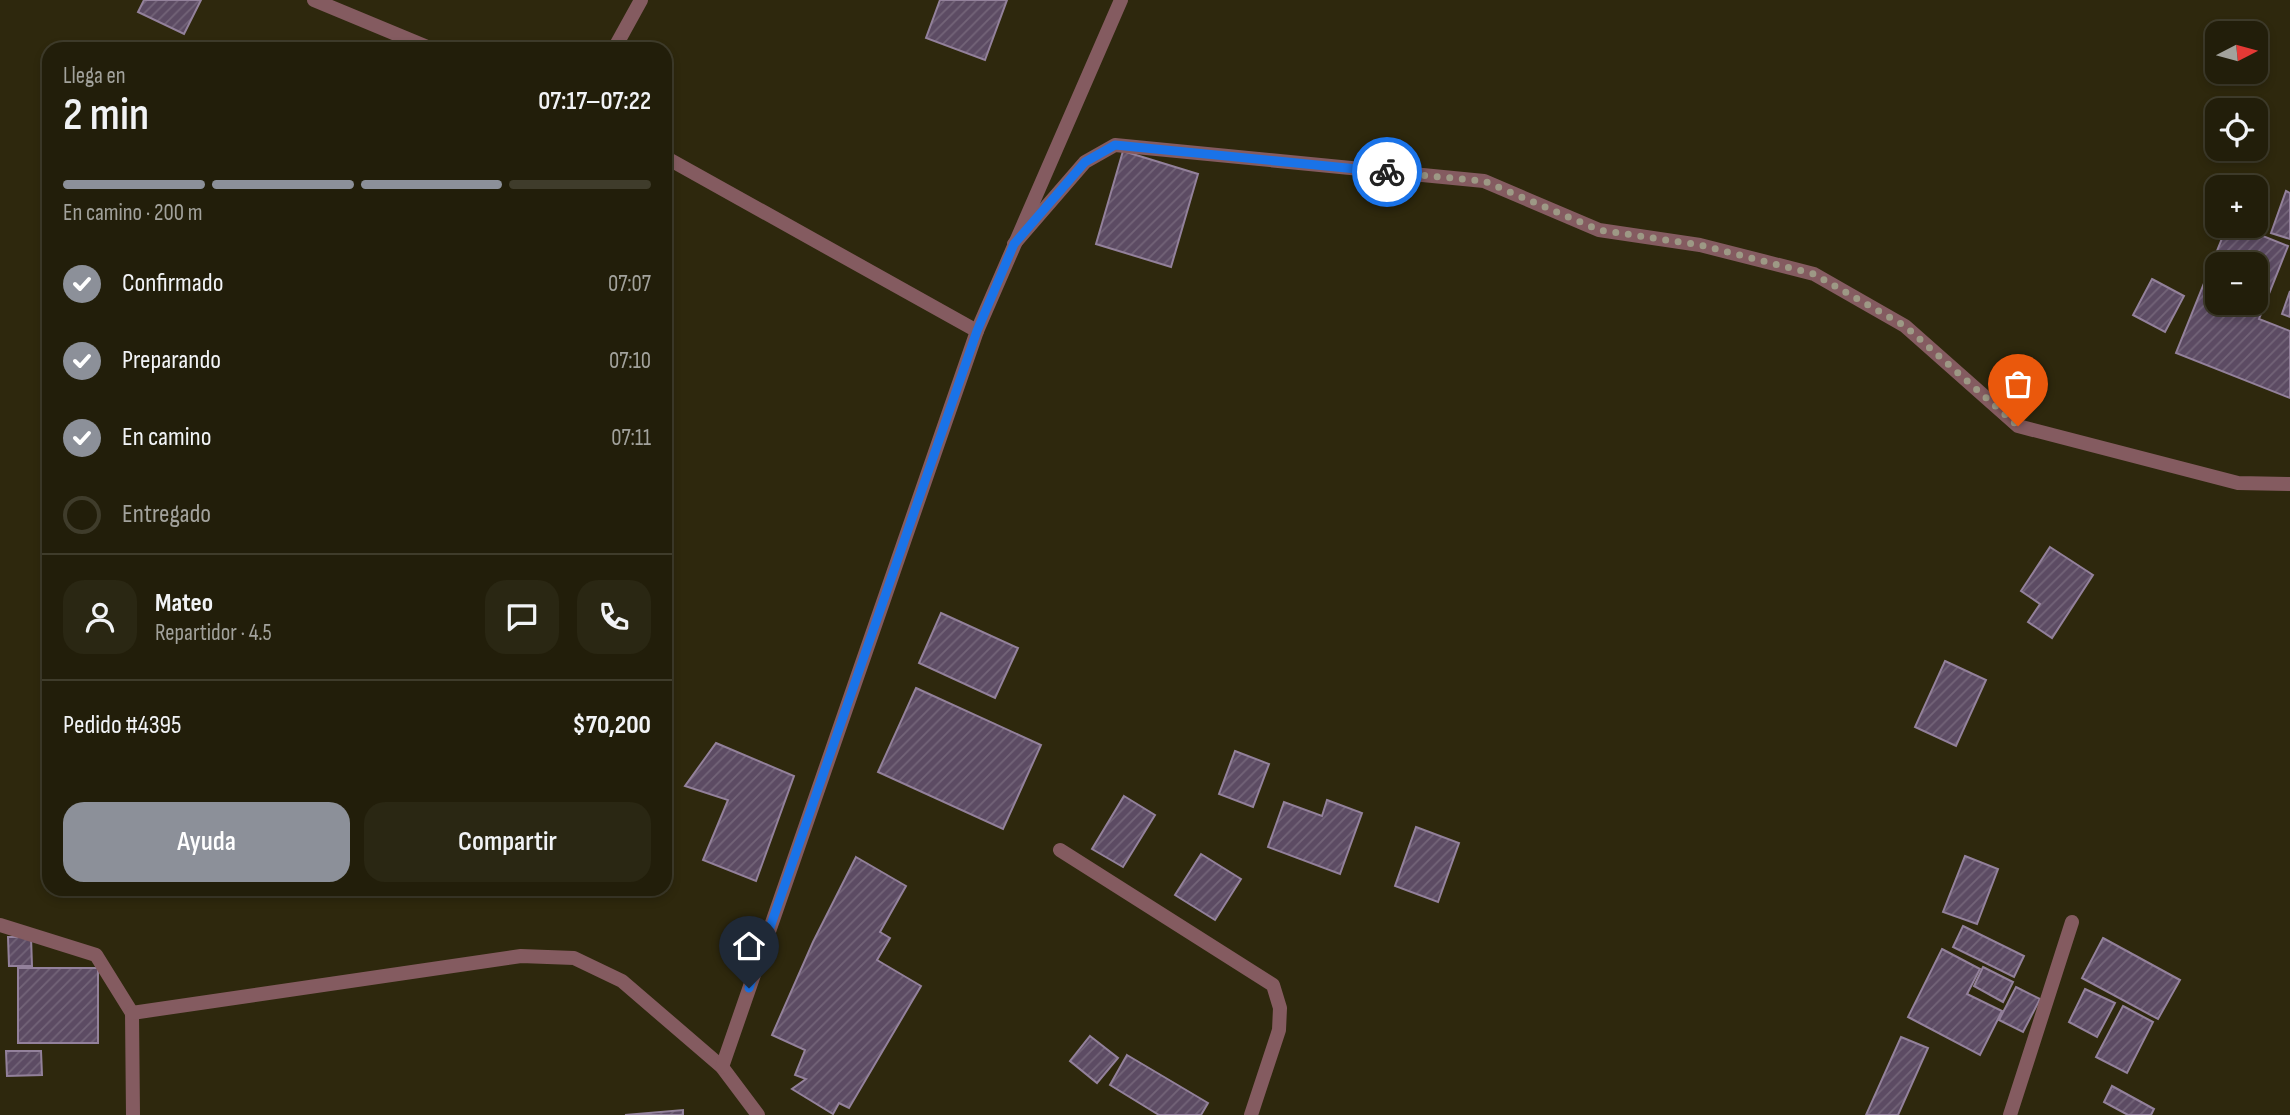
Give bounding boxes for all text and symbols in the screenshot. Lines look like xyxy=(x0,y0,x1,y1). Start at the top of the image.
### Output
north arrow xyxy=(2205,21,2268,84)
map controls xyxy=(2205,21,2268,315)
text: Llega en xyxy=(63,62,126,90)
text: 07:17–07:22 xyxy=(538,86,651,117)
text: 2 min xyxy=(63,88,149,143)
button: locate xyxy=(2205,98,2268,161)
courier xyxy=(1352,137,1422,207)
icon: bike xyxy=(1368,153,1406,191)
button: + xyxy=(2205,175,2268,238)
text: En camino · 200 m xyxy=(63,199,202,227)
button: − xyxy=(2205,252,2268,315)
icon: check xyxy=(63,265,101,303)
text: Confirmado xyxy=(122,268,223,299)
text: 07:07 xyxy=(608,270,651,298)
icon: check xyxy=(63,342,101,380)
text: Preparando xyxy=(122,345,221,376)
text: 07:10 xyxy=(609,347,651,375)
pin xyxy=(1988,354,2048,426)
icon: bag xyxy=(1999,365,2037,403)
icon: check xyxy=(63,419,101,457)
text: En camino xyxy=(122,422,212,453)
text: 07:11 xyxy=(611,424,651,452)
text: Entregado xyxy=(122,499,211,530)
button: person xyxy=(63,580,137,654)
button: chat xyxy=(485,580,559,654)
button: phone xyxy=(577,580,651,654)
text: Mateo xyxy=(155,588,213,619)
text: Repartidor · 4.5 xyxy=(155,619,272,647)
text: Pedido #4395 xyxy=(63,710,182,741)
text: $70,200 xyxy=(572,710,651,741)
button: Ayuda xyxy=(63,802,350,882)
button: Compartir xyxy=(364,802,651,882)
pin xyxy=(719,916,779,988)
icon: home xyxy=(730,927,768,965)

